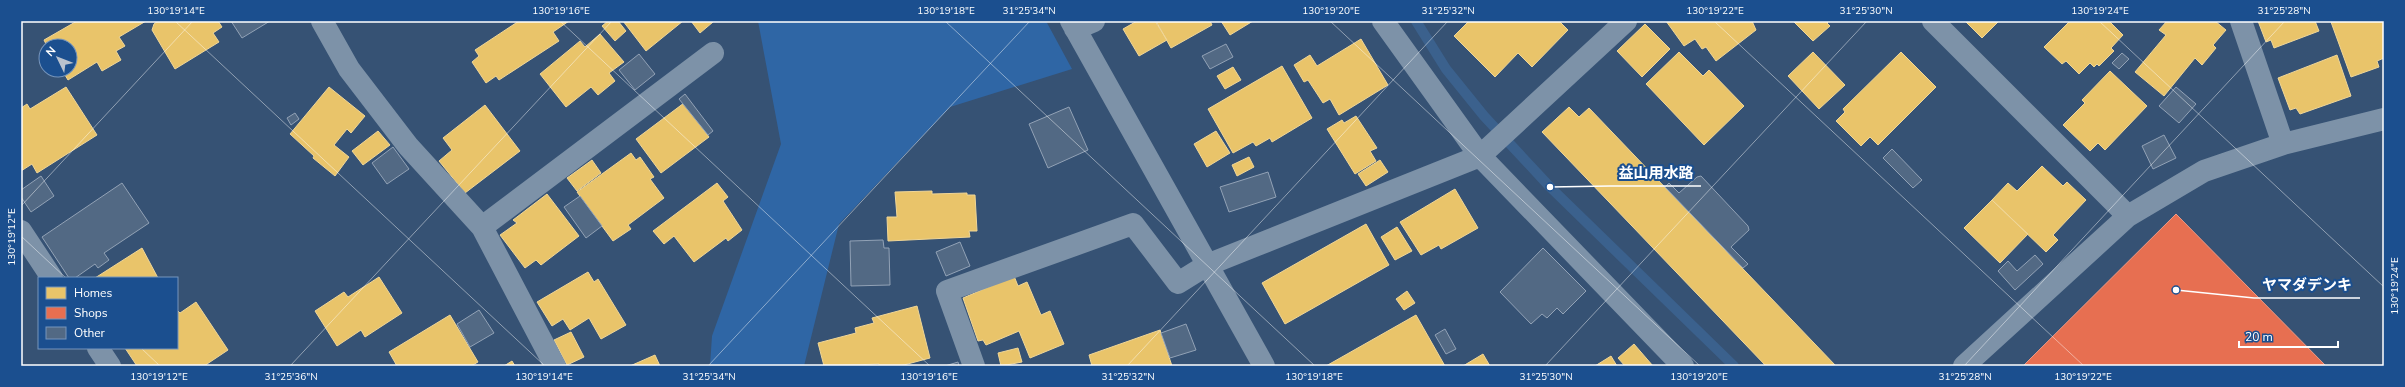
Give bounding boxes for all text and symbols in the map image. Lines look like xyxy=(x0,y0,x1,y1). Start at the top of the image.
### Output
text: 130°19'14"E xyxy=(147,4,205,18)
text: 130°19'16"E xyxy=(532,4,590,18)
text: 130°19'18"E xyxy=(917,4,975,18)
text: 31°25'34"N xyxy=(1002,4,1056,18)
text: 130°19'20"E xyxy=(1302,4,1360,18)
text: 31°25'32"N xyxy=(1421,4,1475,18)
text: 130°19'22"E xyxy=(1686,4,1744,18)
text: 31°25'30"N xyxy=(1839,4,1893,18)
text: 130°19'24"E xyxy=(2071,4,2129,18)
text: 31°25'28"N xyxy=(2257,4,2311,18)
north arrow xyxy=(38,38,78,78)
text: N xyxy=(43,43,59,60)
callout: 益山用水路 xyxy=(1610,159,1701,186)
text: 益山用水路 xyxy=(1618,163,1694,183)
text: 130°19'12"E xyxy=(5,208,19,266)
text: 130°19'24"E xyxy=(2388,257,2402,315)
callout: ヤマダデンキ xyxy=(2254,271,2360,298)
text: ヤマダデンキ xyxy=(2262,275,2352,295)
legend xyxy=(38,277,178,349)
text: Homes xyxy=(74,285,112,301)
text: Shops xyxy=(74,305,108,321)
scale bar xyxy=(2239,323,2338,349)
text: Other xyxy=(74,325,106,341)
text: 20 m xyxy=(2245,329,2273,345)
text: 130°19'12"E xyxy=(130,370,188,384)
text: 31°25'36"N xyxy=(264,370,318,384)
text: 130°19'14"E xyxy=(515,370,573,384)
text: 31°25'34"N xyxy=(682,370,736,384)
text: 130°19'16"E xyxy=(900,370,958,384)
text: 31°25'32"N xyxy=(1101,370,1155,384)
text: 130°19'18"E xyxy=(1285,370,1343,384)
text: 31°25'30"N xyxy=(1519,370,1573,384)
text: 130°19'20"E xyxy=(1670,370,1728,384)
text: 31°25'28"N xyxy=(1938,370,1992,384)
text: 130°19'22"E xyxy=(2054,370,2112,384)

